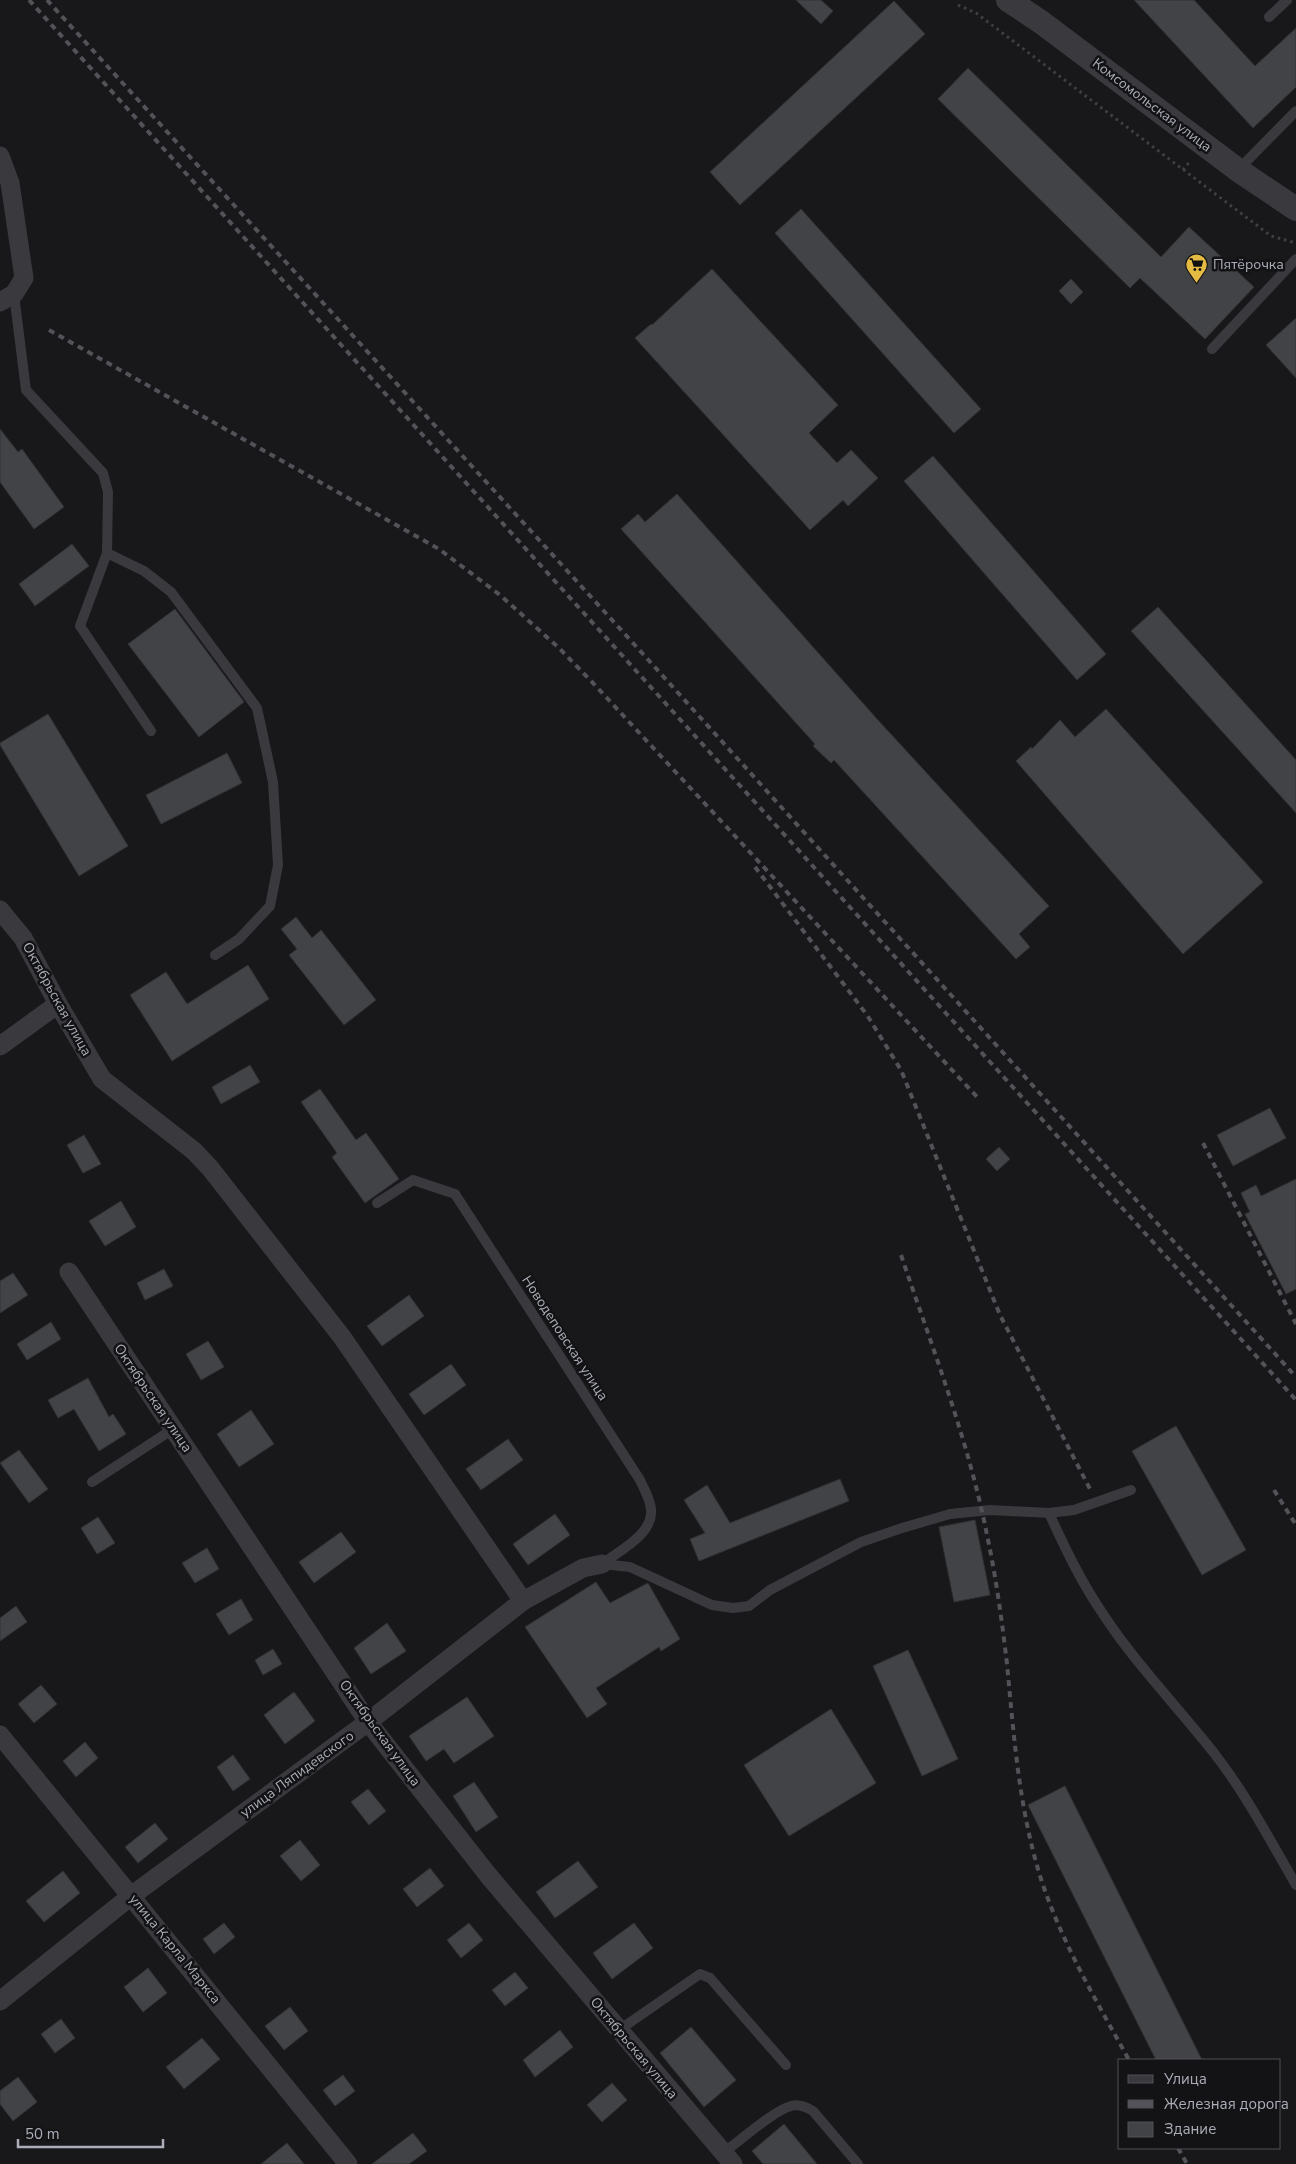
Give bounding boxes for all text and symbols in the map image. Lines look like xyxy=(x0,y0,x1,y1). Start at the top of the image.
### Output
street label: Комсомольская улица xyxy=(1088,54,1216,156)
supermarket icon: Пятёрочка xyxy=(1185,252,1209,283)
place label: Пятёрочка xyxy=(1213,255,1284,274)
street label: Октябрьская улица xyxy=(18,939,96,1059)
street label: Новодеповская улица xyxy=(517,1272,613,1404)
street label: Октябрьская улица xyxy=(110,1340,196,1456)
street label: Октябрьская улица xyxy=(335,1676,425,1790)
street label: улица Ляпидевского xyxy=(236,1726,358,1822)
street label: улица Карла Маркса xyxy=(125,1890,225,2008)
street label: Октябрьская улица xyxy=(586,1993,682,2103)
legend xyxy=(1118,2059,1281,2149)
text: Улица xyxy=(1163,2069,1207,2089)
text: Железная дорога xyxy=(1164,2094,1289,2114)
scale bar xyxy=(18,2116,162,2148)
text: Здание xyxy=(1164,2119,1216,2139)
text: 50 m xyxy=(25,2124,60,2144)

